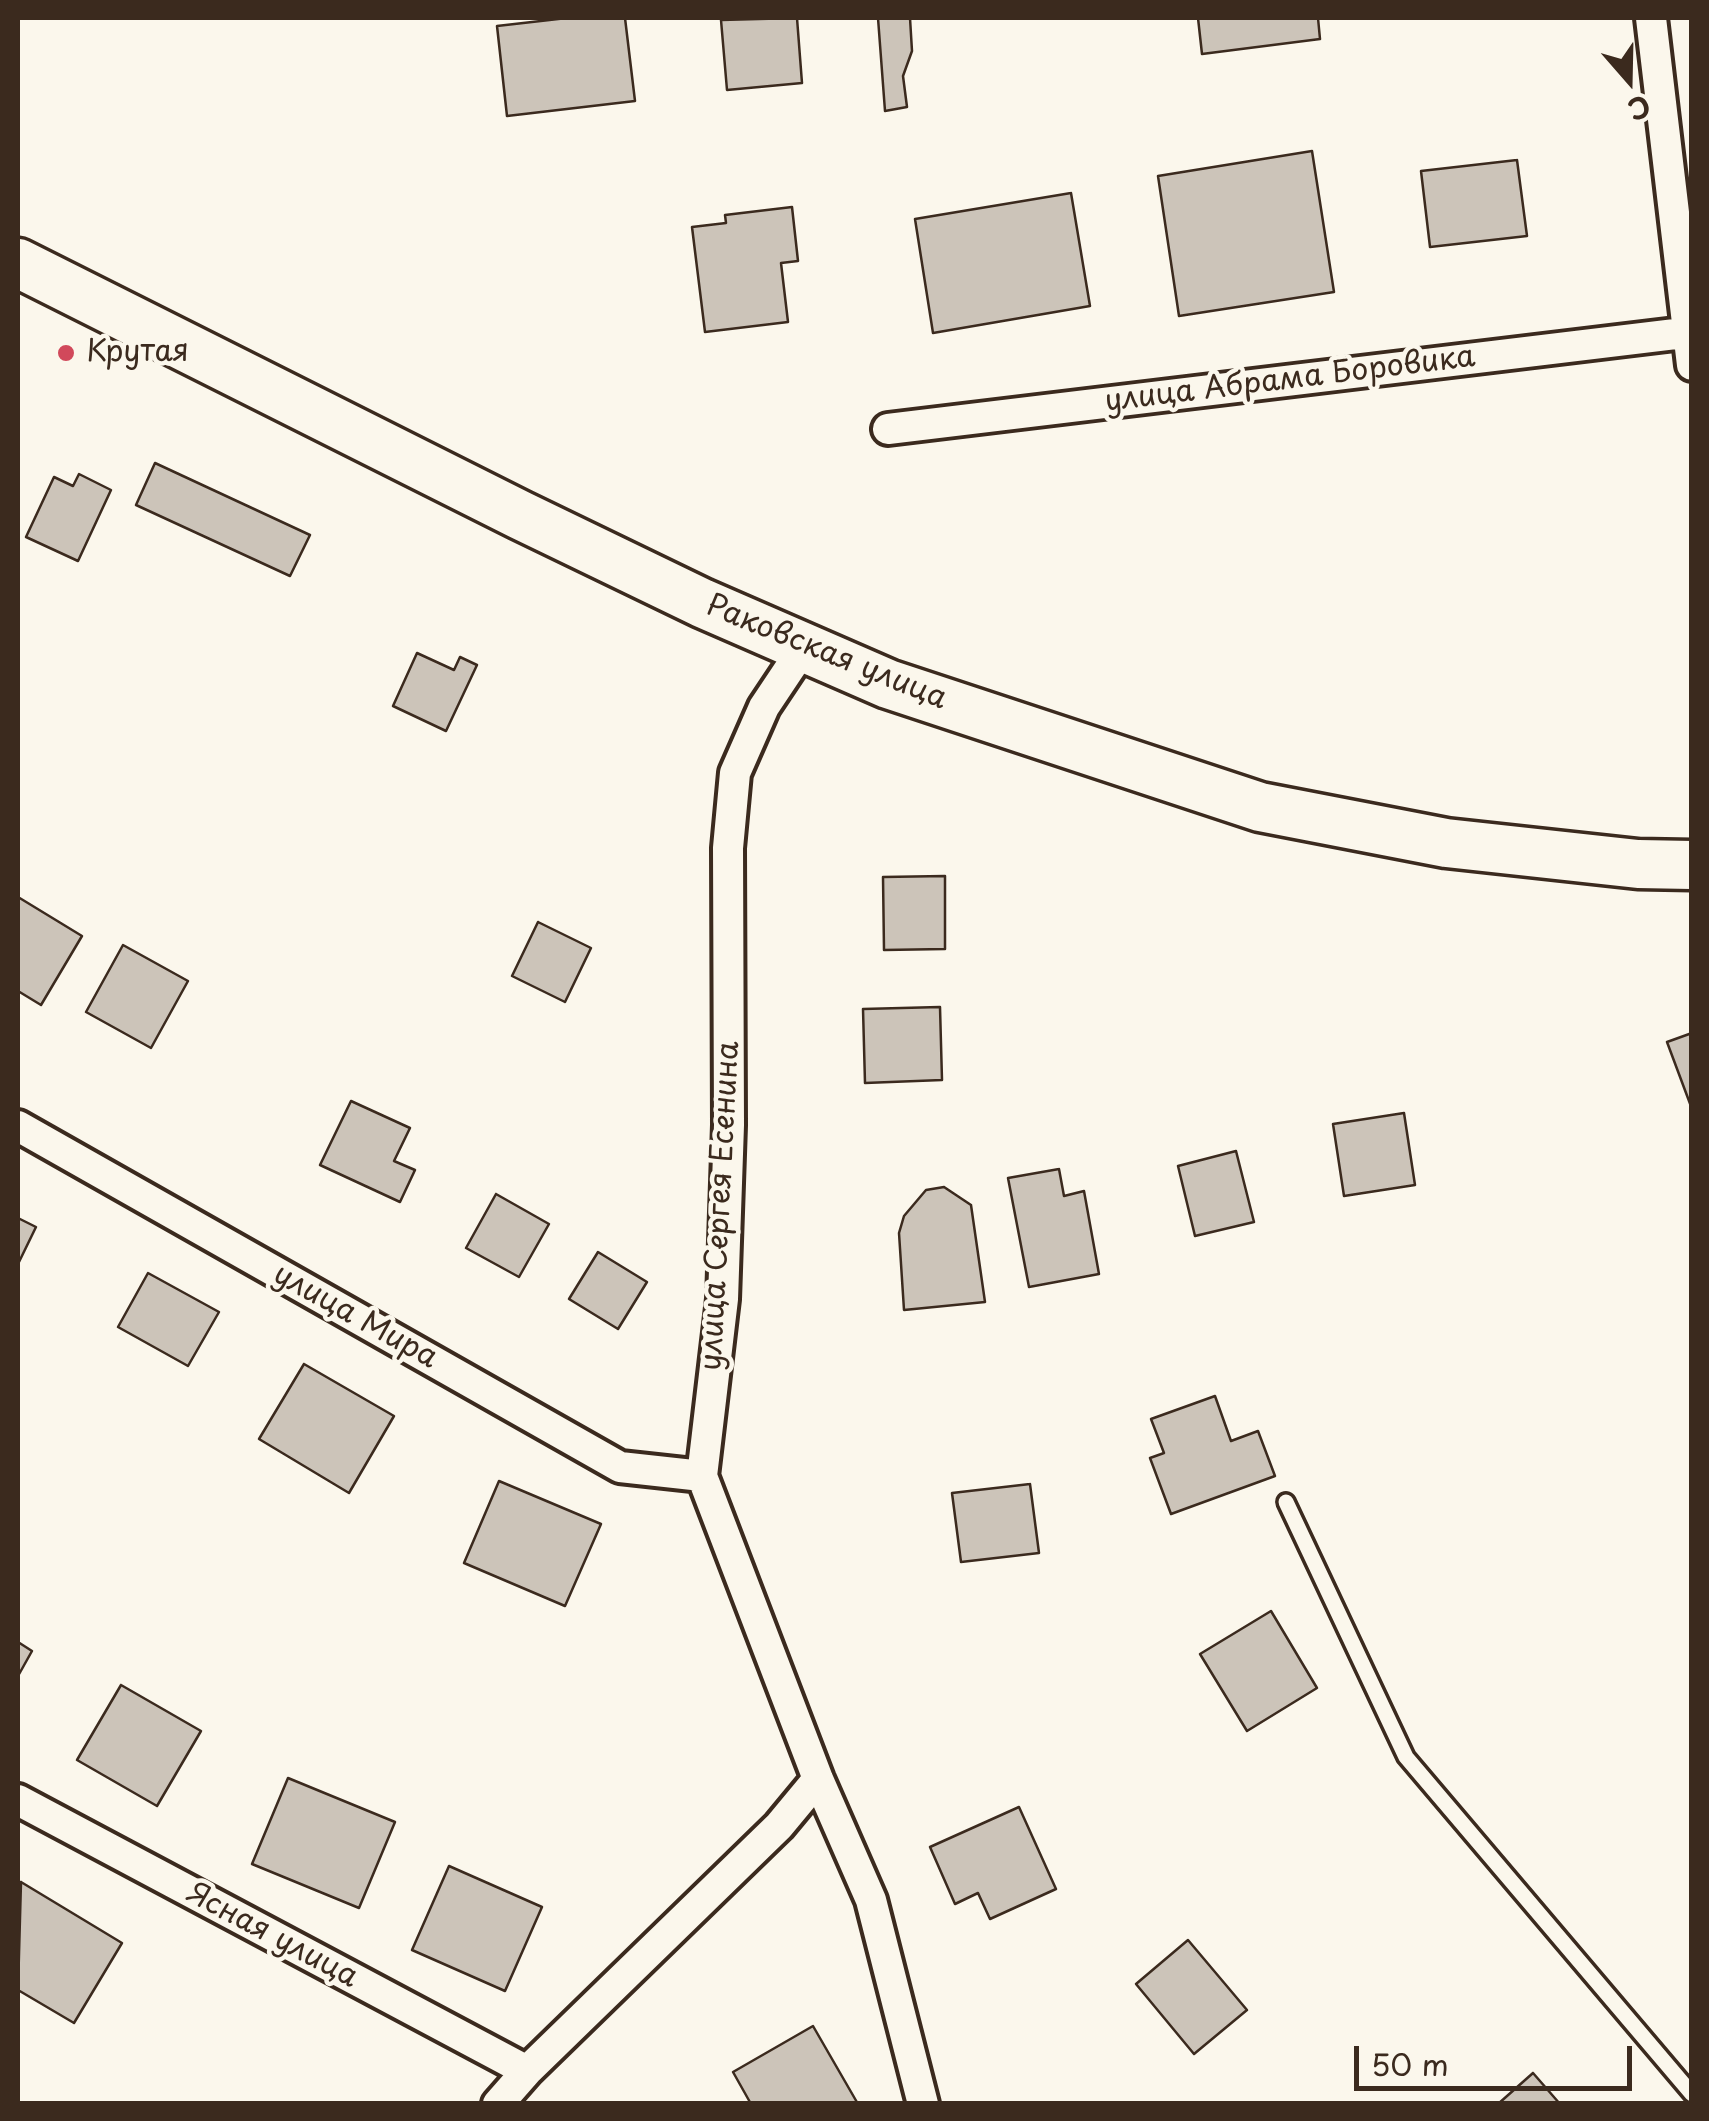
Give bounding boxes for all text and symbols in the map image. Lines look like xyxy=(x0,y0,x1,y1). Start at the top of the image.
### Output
north arrow xyxy=(1579,30,1679,130)
text: С xyxy=(1622,85,1657,132)
place label: Крутая xyxy=(86,335,189,371)
street label: улица Абрама Боровика xyxy=(1103,339,1477,421)
marker: Крутая xyxy=(55,342,77,364)
street label: Раковская улица xyxy=(700,588,952,718)
street label: улица Сергея Есенина xyxy=(694,1040,748,1372)
street label: улица Мира xyxy=(266,1257,444,1377)
street label: Ясная улица xyxy=(180,1876,364,1996)
scale bar xyxy=(1359,2026,1636,2088)
text: 50 m xyxy=(1371,2041,1449,2086)

